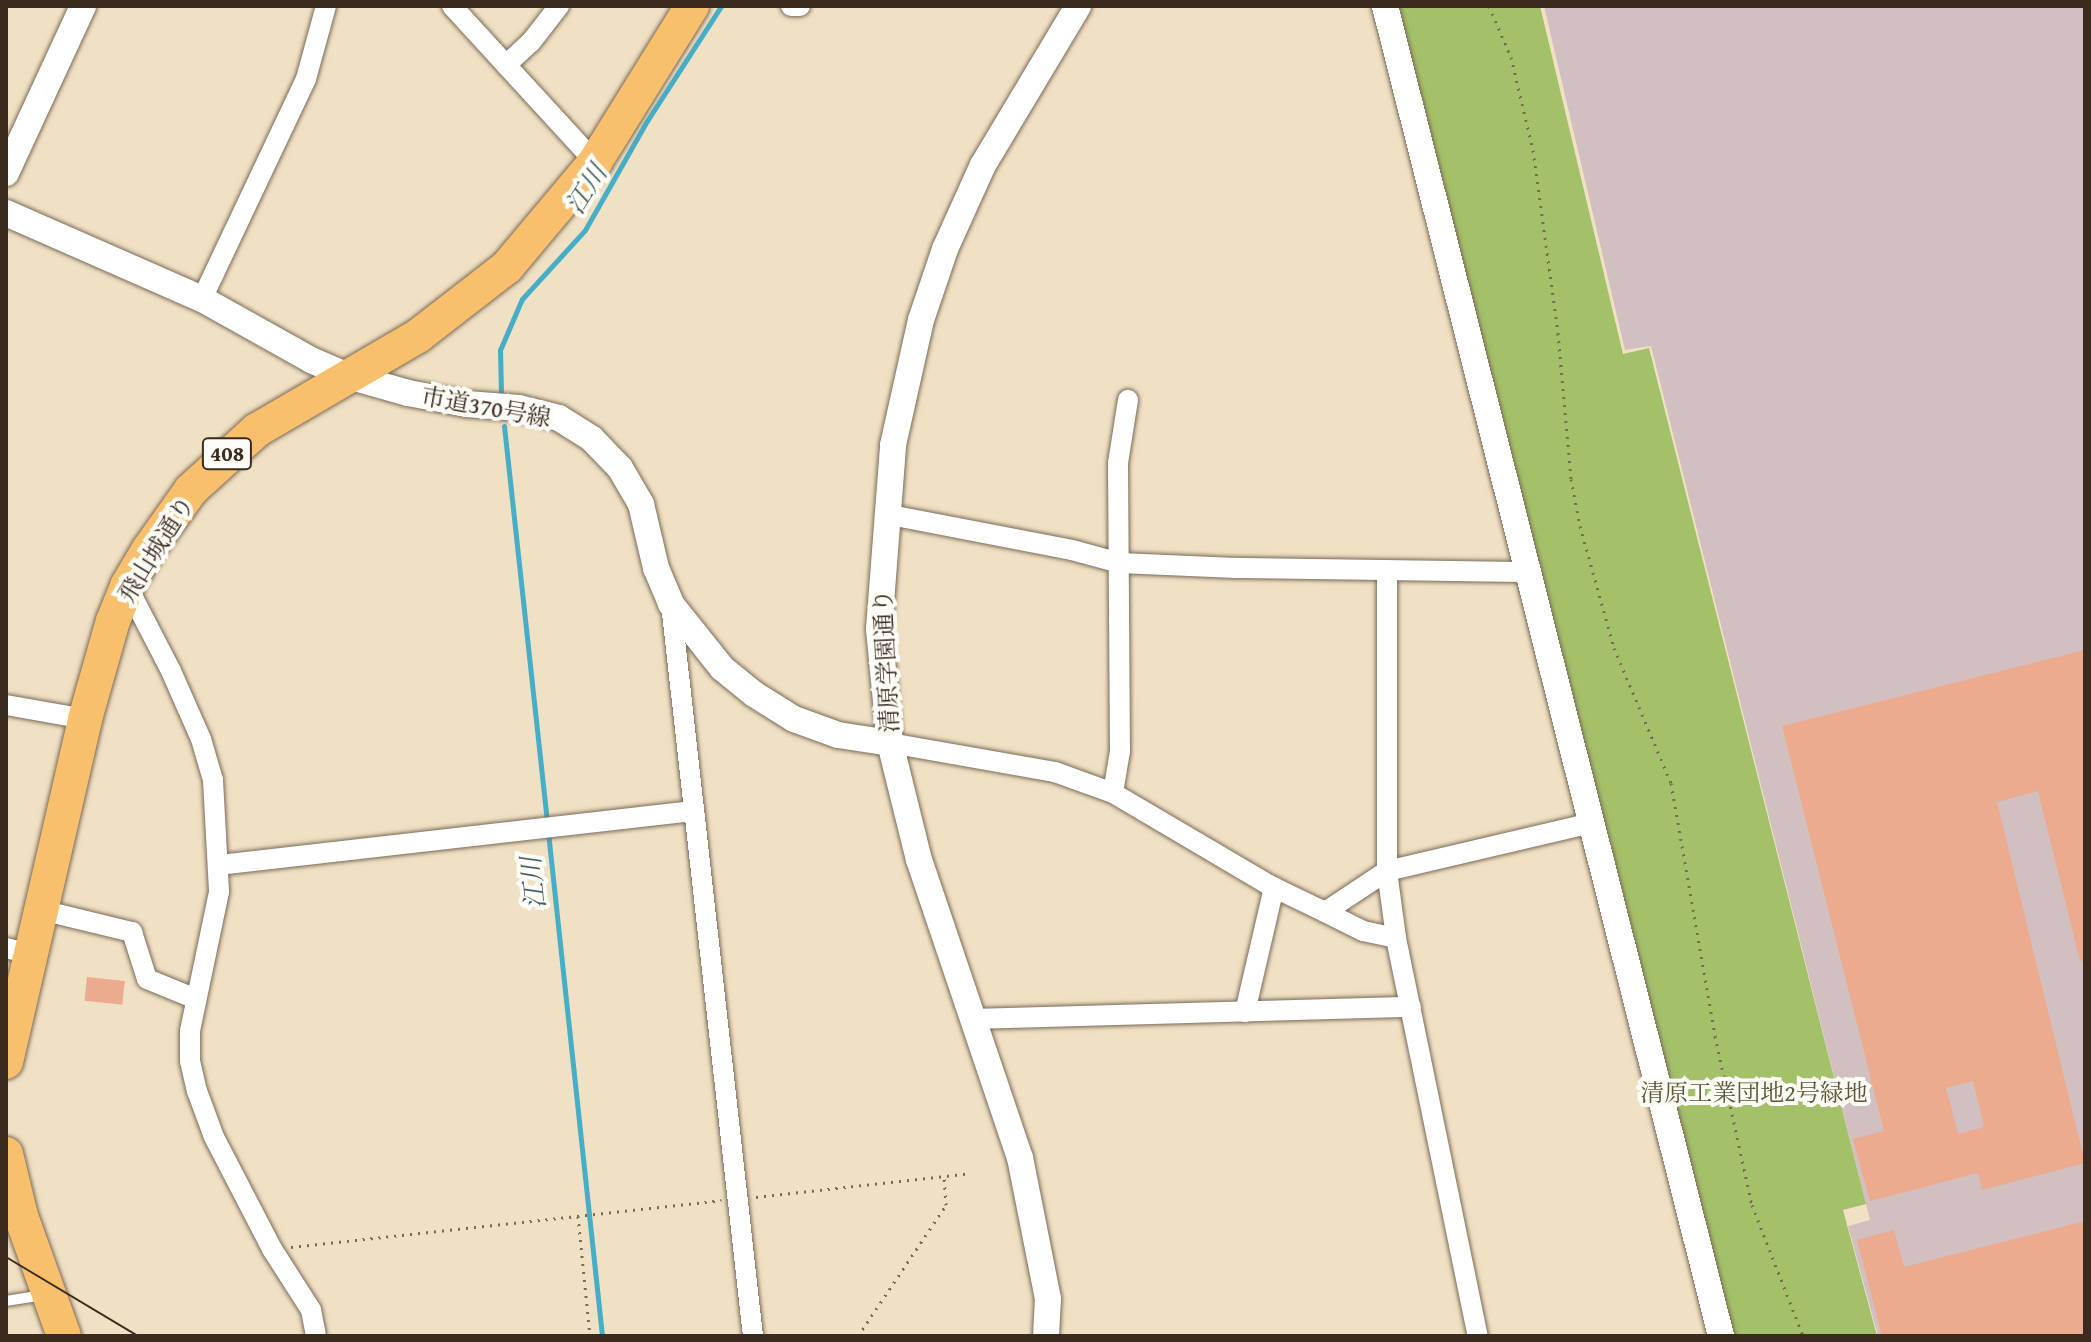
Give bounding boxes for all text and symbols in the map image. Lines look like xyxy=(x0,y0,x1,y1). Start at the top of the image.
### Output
water label: 江川 xyxy=(559,159,613,219)
street label: 市道370号線 xyxy=(419,381,553,433)
road number: 408 xyxy=(201,436,253,472)
street label: 飛山城通り xyxy=(112,490,200,608)
street label: 清原学園通り xyxy=(868,588,904,734)
water label: 江川 xyxy=(515,856,551,910)
park label: 清原工業団地2号緑地 xyxy=(1640,1079,1868,1107)

